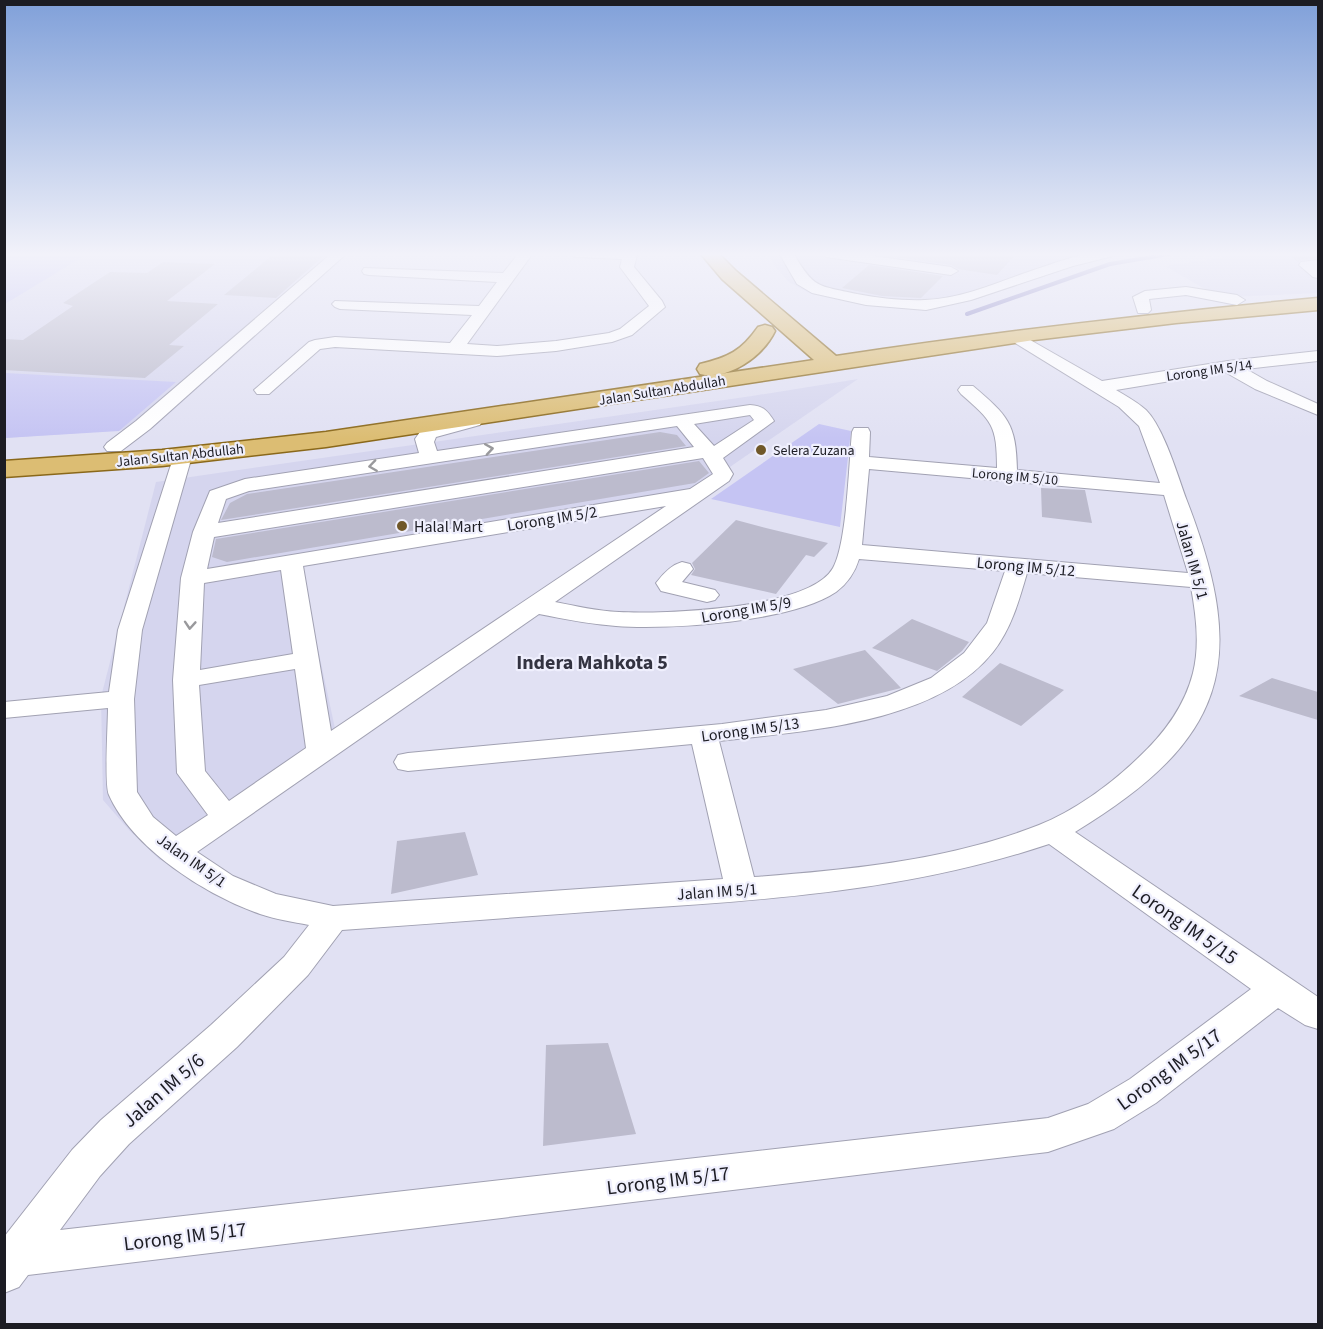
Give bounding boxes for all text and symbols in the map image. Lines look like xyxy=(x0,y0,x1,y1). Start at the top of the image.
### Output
street label: Lorong IM 5/14 xyxy=(1165,355,1253,387)
street label: Jalan Sultan Abdullah xyxy=(597,371,727,411)
street label: Jalan Sultan Abdullah xyxy=(115,439,245,473)
place label: Selera Zuzana xyxy=(773,441,855,461)
marker: Selera Zuzana xyxy=(754,443,768,457)
one-way arrow xyxy=(484,444,493,456)
one-way arrow xyxy=(368,460,378,472)
street label: Lorong IM 5/10 xyxy=(971,463,1059,491)
street label: Lorong IM 5/2 xyxy=(506,501,599,537)
place label: Halal Mart xyxy=(414,516,483,538)
marker: Halal Mart xyxy=(395,519,409,533)
street label: Jalan IM 5/1 xyxy=(1170,519,1214,602)
street label: Lorong IM 5/12 xyxy=(976,552,1076,582)
street label: Lorong IM 5/9 xyxy=(700,591,793,629)
one-way arrow xyxy=(183,621,196,630)
district label: Indera Mahkota 5 xyxy=(516,649,668,677)
street label: Lorong IM 5/13 xyxy=(700,712,801,748)
street label: Jalan IM 5/1 xyxy=(152,829,231,893)
street label: Jalan IM 5/1 xyxy=(676,878,758,906)
street label: Lorong IM 5/15 xyxy=(1126,878,1243,972)
street label: Lorong IM 5/17 xyxy=(1111,1022,1228,1117)
street label: Jalan IM 5/6 xyxy=(117,1047,211,1134)
street label: Lorong IM 5/17 xyxy=(605,1160,731,1202)
street label: Lorong IM 5/17 xyxy=(122,1216,248,1258)

